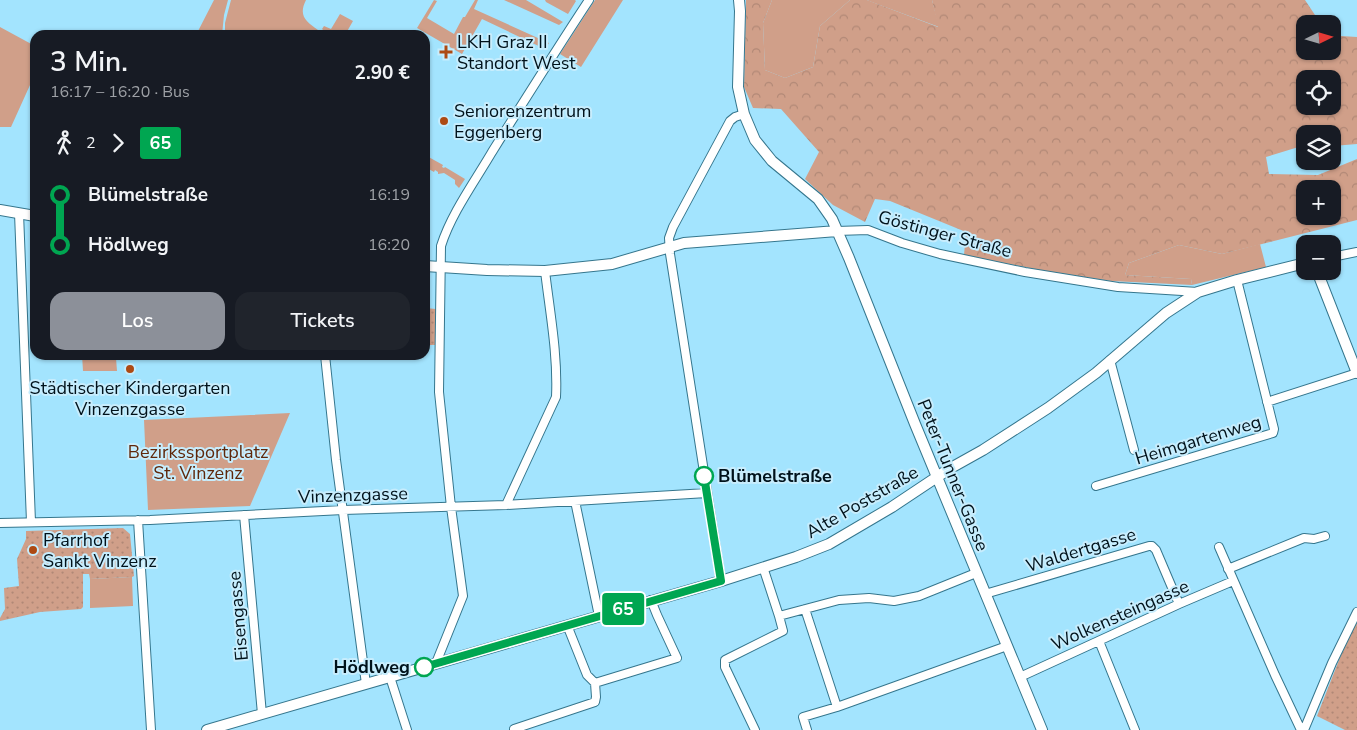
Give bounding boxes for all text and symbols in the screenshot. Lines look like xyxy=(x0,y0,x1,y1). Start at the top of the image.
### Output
north arrow xyxy=(1296,15,1341,60)
map controls xyxy=(1296,15,1341,280)
place label: LKH Graz II Standort West xyxy=(457,30,576,75)
text: 3 Min. xyxy=(50,43,128,81)
marker: LKH Graz II Standort West xyxy=(439,45,453,59)
text: 2.90 € xyxy=(355,60,410,86)
button: locate xyxy=(1296,70,1341,115)
text: 16:17 – 16:20 · Bus xyxy=(50,81,190,103)
place label: Seniorenzentrum Eggenberg xyxy=(454,99,591,144)
marker: Seniorenzentrum Eggenberg xyxy=(438,115,450,127)
button: layers xyxy=(1296,125,1341,170)
icon: walk xyxy=(50,129,78,157)
icon: forward xyxy=(104,129,132,157)
text: 65 xyxy=(150,131,171,155)
text: 2 xyxy=(86,132,96,154)
button: + xyxy=(1296,180,1341,225)
text: Blümelstraße xyxy=(88,182,208,208)
text: 16:19 xyxy=(368,184,410,206)
street label: Göstinger Straße xyxy=(876,205,1014,263)
text: Hödlweg xyxy=(88,232,169,258)
text: 16:20 xyxy=(368,234,410,256)
button: − xyxy=(1296,235,1341,280)
button: Los xyxy=(50,292,225,350)
button: Tickets xyxy=(235,292,410,350)
marker: Städtischer Kindergarten Vinzenzgasse xyxy=(124,363,136,375)
place label: Städtischer Kindergarten Vinzenzgasse xyxy=(30,376,230,421)
street label: Peter-Tunner-Gasse xyxy=(912,395,994,555)
street label: Heimgartenweg xyxy=(1132,409,1264,471)
park label: Bezirkssportplatz St. Vinzenz xyxy=(128,440,268,485)
street label: Alte Poststraße xyxy=(801,460,923,544)
place label: Blümelstraße xyxy=(718,464,832,488)
marker: Blümelstraße xyxy=(694,466,714,486)
street label: Vinzenzgasse xyxy=(297,481,408,509)
street label: Waldertgasse xyxy=(1023,522,1139,578)
place label: Pfarrhof Sankt Vinzenz xyxy=(43,528,157,573)
marker: Pfarrhof Sankt Vinzenz xyxy=(27,544,39,556)
street label: Eisengasse xyxy=(222,570,254,662)
street label: Wolkensteingasse xyxy=(1047,574,1193,656)
line badge: 65 xyxy=(600,593,646,625)
text: 65 xyxy=(612,597,634,621)
place label: Hödlweg xyxy=(334,655,410,679)
marker: Hödlweg xyxy=(414,657,434,677)

